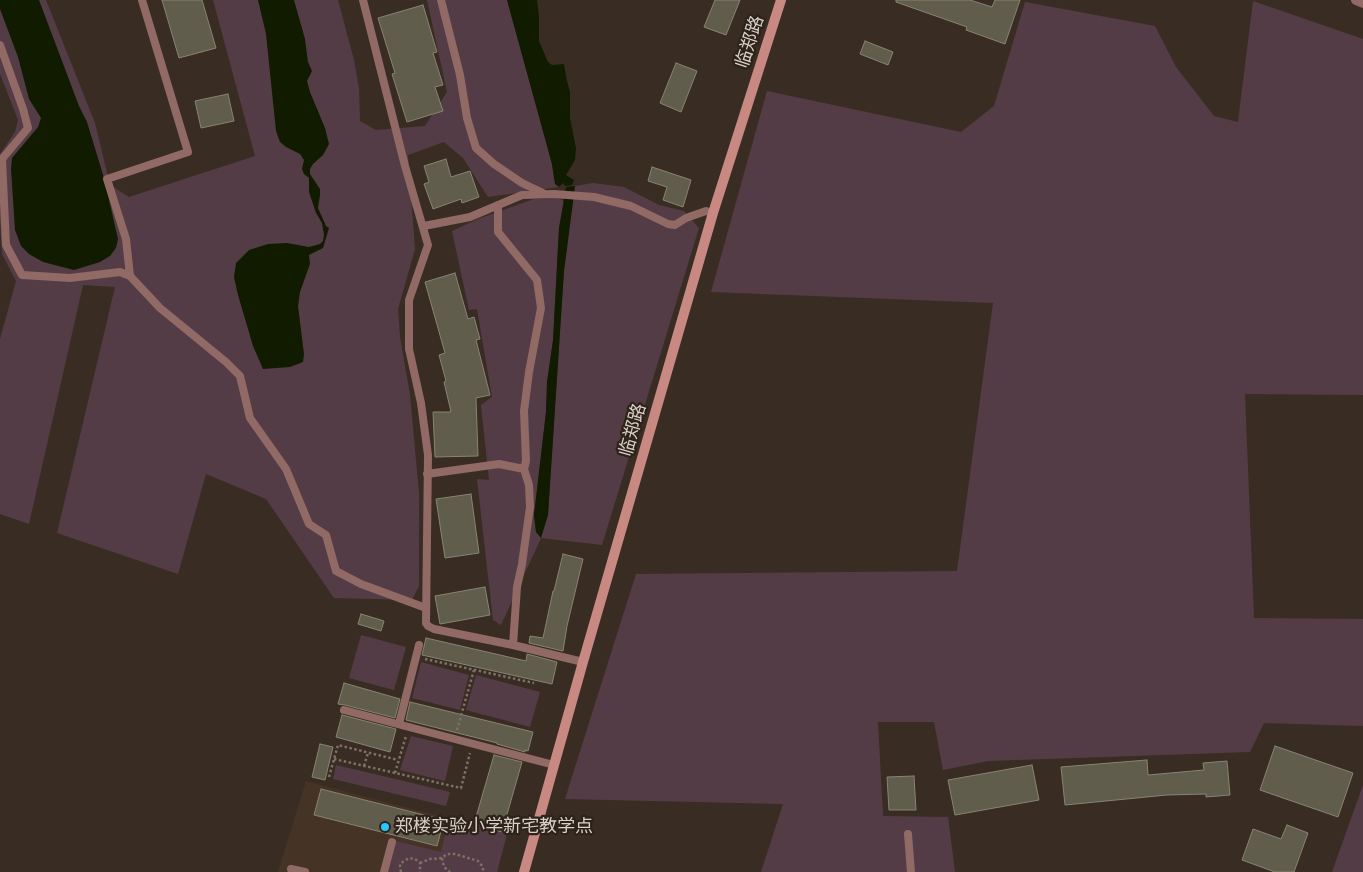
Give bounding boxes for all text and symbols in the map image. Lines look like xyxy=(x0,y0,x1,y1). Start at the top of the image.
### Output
street label: 临郑路 xyxy=(731,13,769,71)
street label: 临郑路 xyxy=(615,401,651,459)
place label: 郑楼实验小学新宅教学点 xyxy=(395,816,593,838)
marker: 郑楼实验小学新宅教学点 xyxy=(379,821,391,833)

